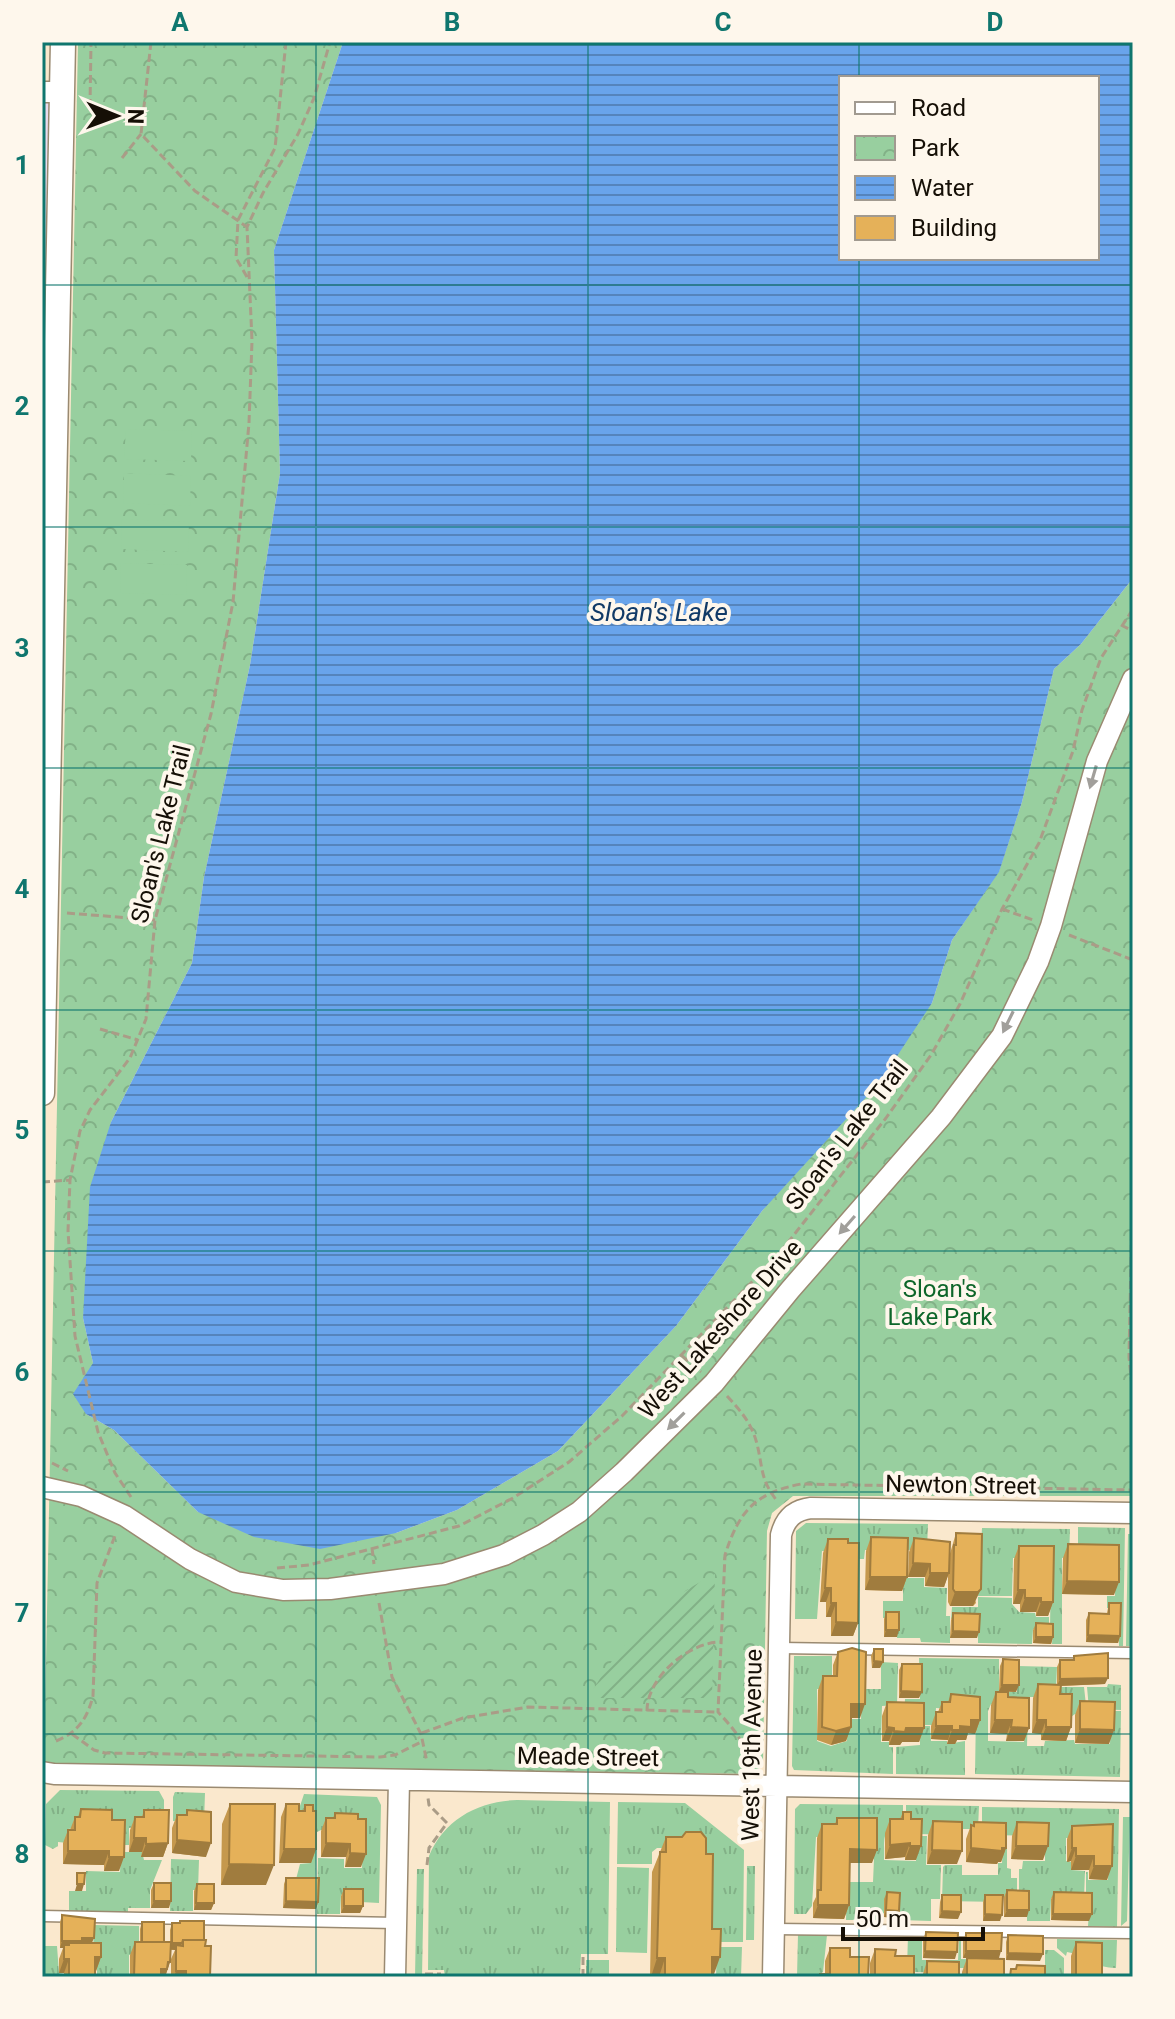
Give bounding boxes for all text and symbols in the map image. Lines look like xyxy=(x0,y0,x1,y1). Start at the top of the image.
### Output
text: A xyxy=(171,7,189,37)
text: B xyxy=(444,7,460,37)
text: C xyxy=(714,7,732,37)
text: D xyxy=(987,7,1003,37)
north arrow xyxy=(76,76,156,156)
legend xyxy=(839,76,1099,260)
text: Road xyxy=(911,94,966,122)
text: N xyxy=(123,108,148,124)
text: Park xyxy=(911,134,960,162)
text: 1 xyxy=(15,150,29,180)
text: Water xyxy=(911,174,974,202)
text: Building xyxy=(911,214,997,242)
text: 2 xyxy=(15,391,29,421)
water label: Sloan's Lake xyxy=(590,597,728,627)
text: 3 xyxy=(15,633,29,663)
street label: Sloan's Lake Trail xyxy=(125,742,197,926)
one-way arrow xyxy=(1086,764,1098,789)
text: 4 xyxy=(15,874,30,904)
one-way arrow xyxy=(1001,1011,1015,1034)
street label: Sloan's Lake Trail xyxy=(780,1055,914,1215)
text: 5 xyxy=(15,1115,29,1145)
one-way arrow xyxy=(838,1216,856,1235)
street label: West Lakeshore Drive xyxy=(633,1234,807,1424)
park label: Sloan's Lake Park xyxy=(888,1275,993,1331)
text: 6 xyxy=(15,1357,30,1387)
one-way arrow xyxy=(667,1411,686,1429)
street label: Newton Street xyxy=(885,1470,1037,1500)
text: 7 xyxy=(15,1598,29,1628)
street label: West 19th Avenue xyxy=(736,1649,768,1841)
street label: Meade Street xyxy=(517,1742,660,1772)
text: 8 xyxy=(15,1839,29,1869)
scale bar xyxy=(843,1891,983,1941)
text: 50 m xyxy=(855,1905,909,1933)

